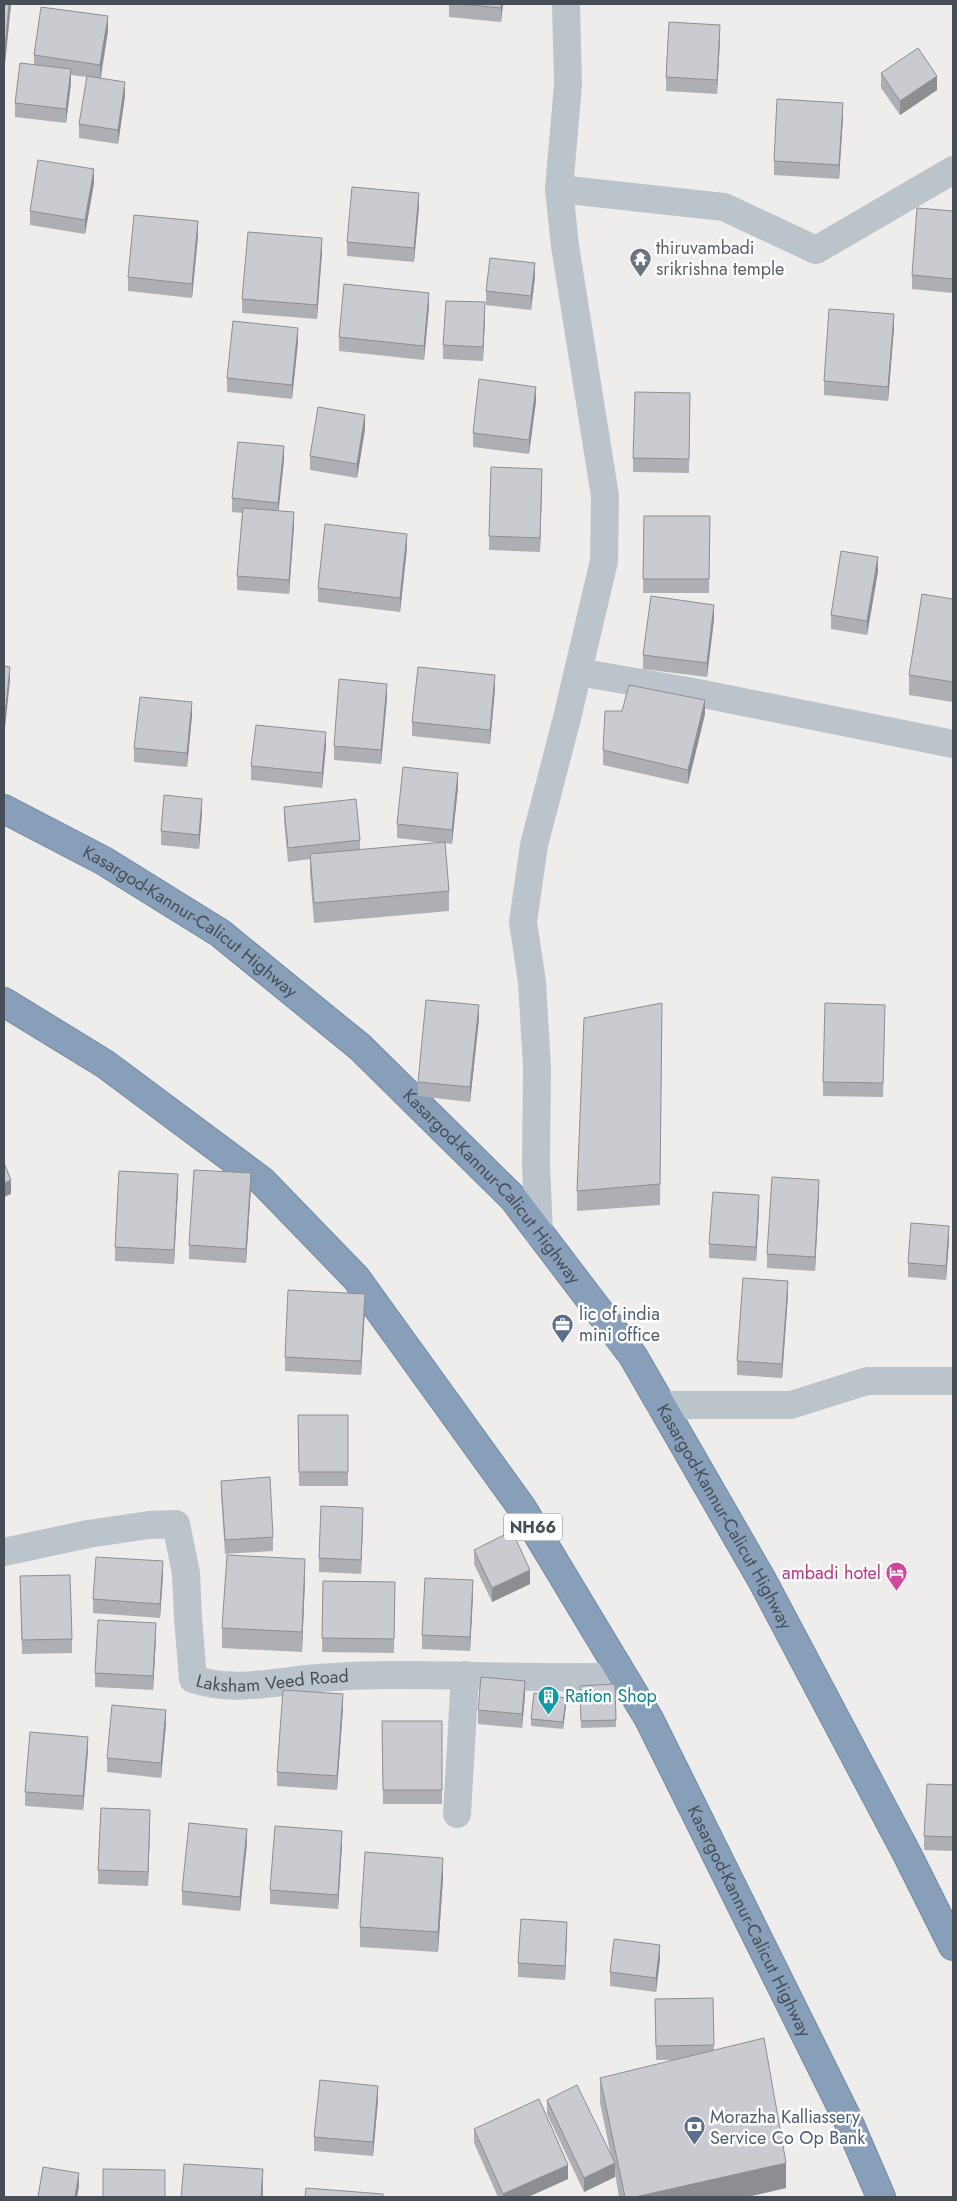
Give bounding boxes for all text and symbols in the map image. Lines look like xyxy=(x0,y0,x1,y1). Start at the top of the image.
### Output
place label: thiruvambadi srikrishna temple xyxy=(656,235,784,282)
temple icon: thiruvambadi srikrishna temple xyxy=(628,246,652,277)
street label: Kasargod-Kannur-Calicut Highway xyxy=(78,839,303,1004)
street label: Kasargod-Kannur-Calicut Highway xyxy=(397,1083,587,1290)
place label: lic of india mini office xyxy=(579,1301,660,1348)
office icon: lic of india mini office xyxy=(551,1312,575,1343)
street label: Kasargod-Kannur-Calicut Highway xyxy=(650,1399,799,1634)
road number: NH66 xyxy=(504,1514,562,1540)
place label: ambadi hotel xyxy=(782,1560,881,1586)
hotel icon: ambadi hotel xyxy=(885,1561,909,1592)
street label: Laksham Veed Road xyxy=(193,1663,349,1699)
place label: Ration Shop xyxy=(565,1683,657,1709)
building icon: Ration Shop xyxy=(537,1684,561,1715)
street label: Kasargod-Kannur-Calicut Highway xyxy=(681,1801,818,2041)
place label: Morazha Kalliassery Service Co Op Bank xyxy=(710,2104,865,2151)
bank icon: Morazha Kalliassery Service Co Op Bank xyxy=(682,2115,706,2146)

